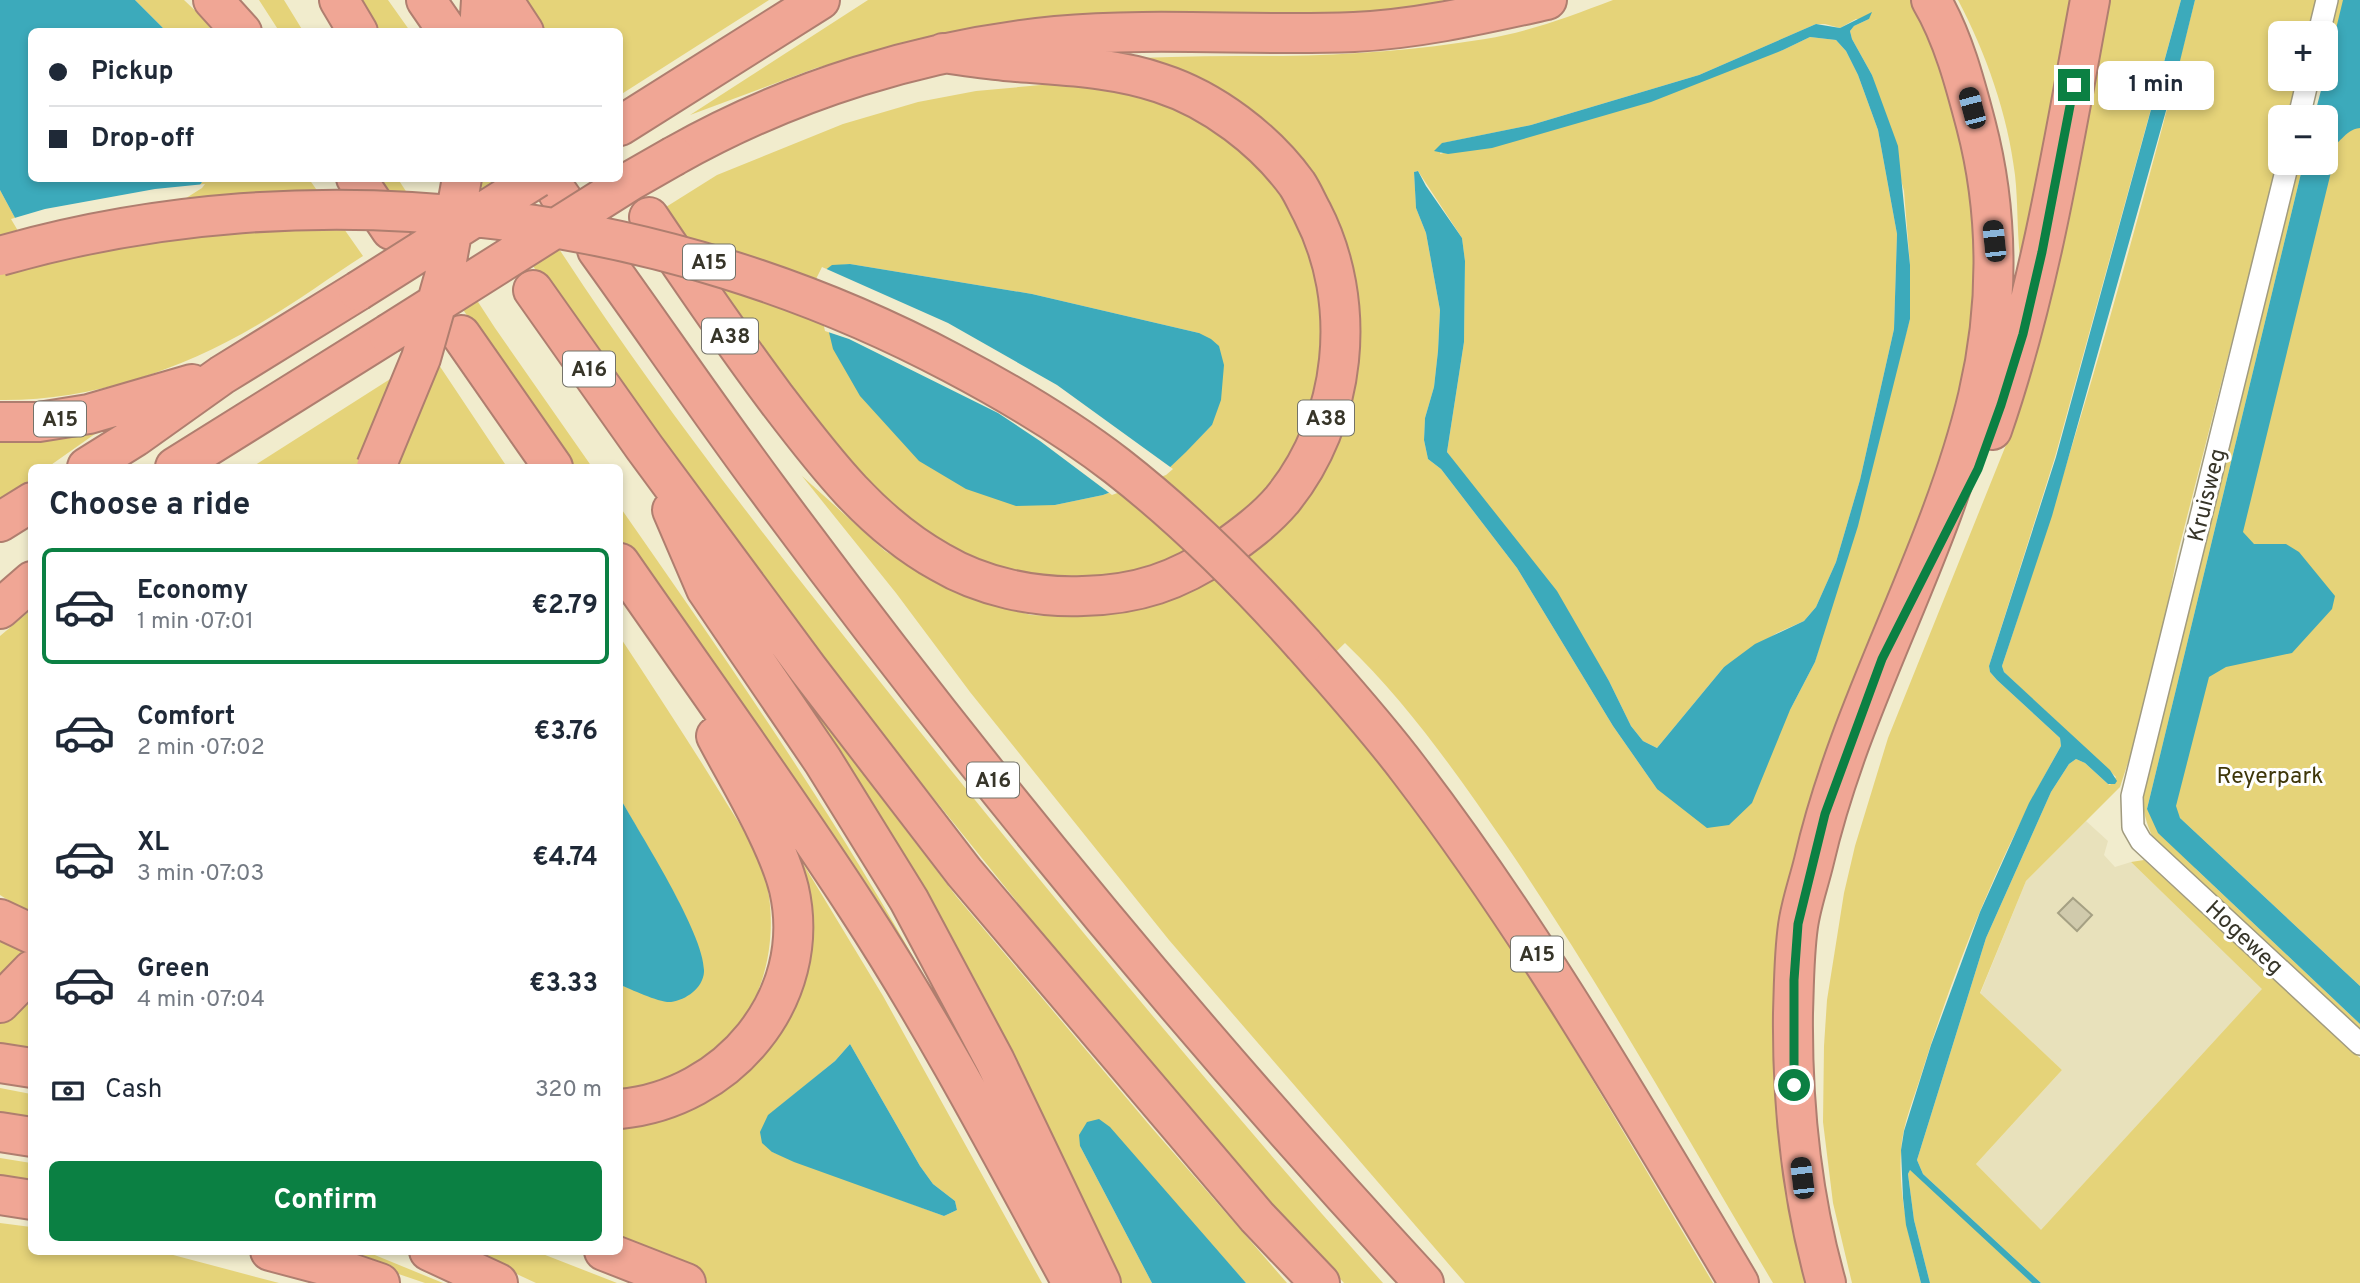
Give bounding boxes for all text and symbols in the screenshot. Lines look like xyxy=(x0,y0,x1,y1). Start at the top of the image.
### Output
map controls xyxy=(2268,21,2338,175)
button: + xyxy=(2268,21,2338,91)
text: Pickup xyxy=(91,56,174,89)
callout: 1 min xyxy=(2098,60,2214,110)
route end xyxy=(2058,69,2090,101)
text: 1 min xyxy=(2128,71,2184,100)
car xyxy=(1957,85,1988,131)
button: − xyxy=(2268,105,2338,175)
text: Drop-off xyxy=(91,123,194,156)
car xyxy=(1982,219,2007,263)
road number: A15 xyxy=(683,244,735,280)
road number: A38 xyxy=(702,318,758,354)
road number: A16 xyxy=(563,352,615,386)
road number: A38 xyxy=(1298,400,1354,436)
road number: A15 xyxy=(34,402,86,436)
street label: Kruisweg xyxy=(2183,446,2234,545)
text: Choose a ride xyxy=(49,486,250,526)
icon: car xyxy=(53,575,116,638)
text: Economy xyxy=(137,575,248,608)
text: €2.79 xyxy=(532,590,598,623)
text: 1 min · 07:01 xyxy=(137,608,254,637)
icon: car xyxy=(53,701,116,764)
text: Comfort xyxy=(137,701,235,734)
text: €3.76 xyxy=(534,716,598,749)
text: 2 min · 07:02 xyxy=(137,734,265,763)
road number: A16 xyxy=(967,762,1019,798)
park label: Reyerpark xyxy=(2217,763,2323,792)
icon: car xyxy=(53,827,116,890)
text: XL xyxy=(137,827,169,860)
text: €4.74 xyxy=(532,842,598,875)
text: 3 min · 07:03 xyxy=(137,860,264,889)
street label: Hogeweg xyxy=(2198,895,2288,982)
road number: A15 xyxy=(1511,936,1563,972)
icon: car xyxy=(53,953,116,1016)
text: Green xyxy=(137,953,210,986)
text: €3.33 xyxy=(529,968,598,1001)
text: 4 min · 07:04 xyxy=(137,986,265,1015)
route start xyxy=(1778,1069,1810,1101)
icon: cash xyxy=(49,1072,87,1110)
text: Cash xyxy=(105,1074,162,1107)
text: 320 m xyxy=(535,1076,602,1105)
car xyxy=(1790,1156,1815,1200)
button: Confirm xyxy=(49,1161,602,1241)

